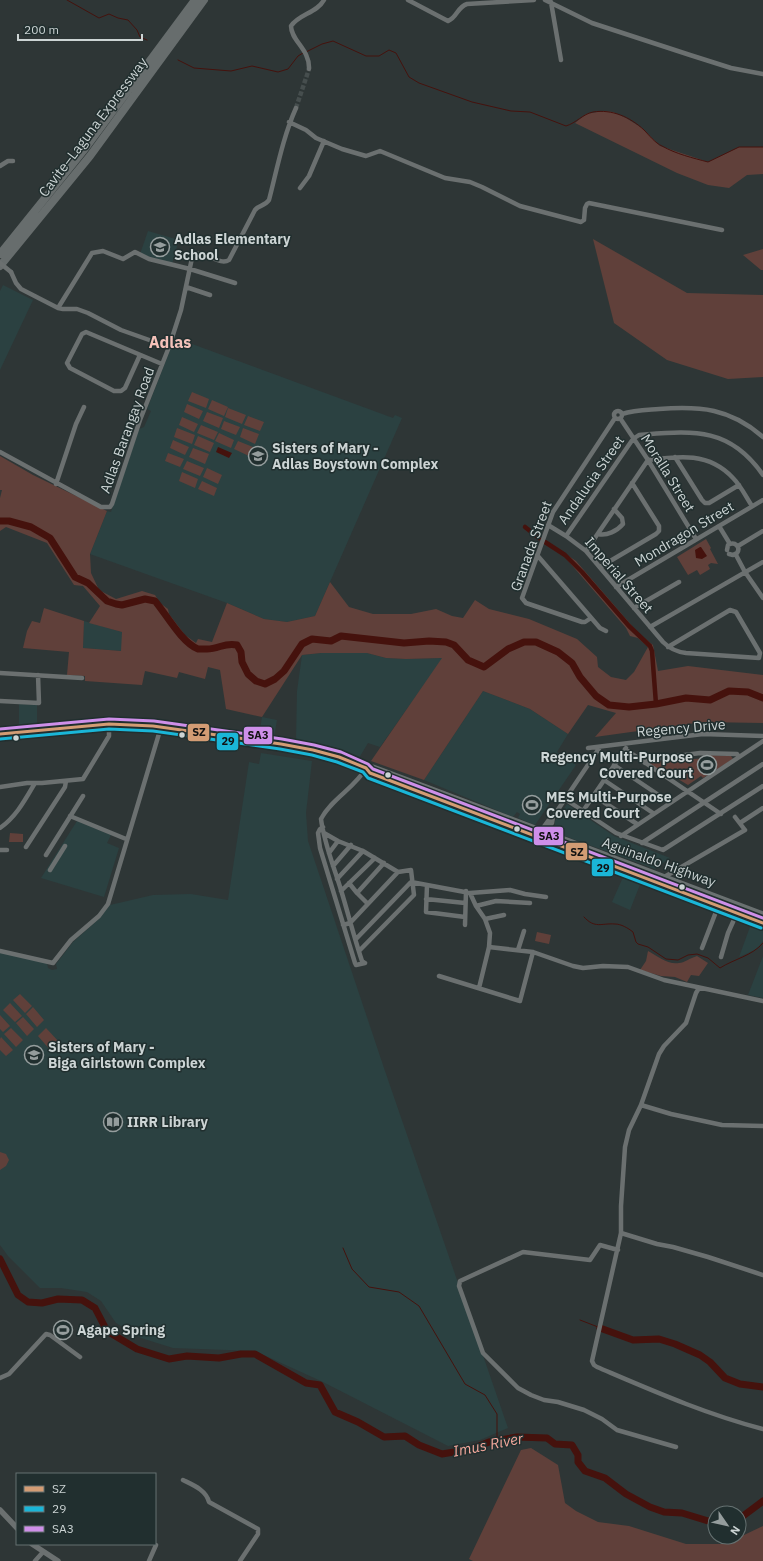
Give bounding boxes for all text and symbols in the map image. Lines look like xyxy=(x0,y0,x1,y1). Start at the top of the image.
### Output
scale bar xyxy=(18,16,142,42)
text: 200 m xyxy=(24,22,59,37)
street label: Cavite–Laguna Expressway xyxy=(35,54,151,200)
place label: Adlas Elementary School xyxy=(174,230,291,264)
school or university icon: Adlas Elementary School xyxy=(149,236,171,258)
district label: Adlas xyxy=(149,332,191,352)
street label: Adlas Barangay Road xyxy=(96,364,158,496)
street label: Moralla Street xyxy=(637,431,699,515)
street label: Andalucia Street xyxy=(554,432,628,528)
place label: Sisters of Mary - Adlas Boystown Complex xyxy=(272,439,438,473)
school or university icon: Sisters of Mary - Adlas Boystown Complex xyxy=(247,445,269,467)
street label: Mondragon Street xyxy=(631,497,737,571)
street label: Granada Street xyxy=(506,498,556,594)
street label: Imperial Street xyxy=(581,533,657,617)
street label: Regency Drive xyxy=(636,715,727,741)
line badge: SZ xyxy=(187,723,210,742)
text: SZ xyxy=(192,725,206,739)
line badge: SA3 xyxy=(243,726,273,745)
text: SA3 xyxy=(248,728,269,742)
unlabelled marker xyxy=(177,730,187,740)
line badge: 29 xyxy=(216,732,239,751)
unlabelled marker xyxy=(11,733,21,743)
text: 29 xyxy=(221,734,235,748)
place label: Regency Multi-Purpose Covered Court xyxy=(541,748,693,782)
sports icon: Regency Multi-Purpose Covered Court xyxy=(696,754,718,776)
unlabelled marker xyxy=(383,770,393,780)
place label: MES Multi-Purpose Covered Court xyxy=(546,788,672,822)
sports icon: MES Multi-Purpose Covered Court xyxy=(521,794,543,816)
unlabelled marker xyxy=(512,824,522,834)
line badge: SA3 xyxy=(533,826,564,846)
text: SA3 xyxy=(539,829,560,843)
street label: Aguinaldo Highway xyxy=(600,833,718,891)
line badge: SZ xyxy=(565,842,588,861)
text: SZ xyxy=(570,845,584,859)
line badge: 29 xyxy=(591,858,614,877)
text: 29 xyxy=(596,861,610,875)
unlabelled marker xyxy=(677,882,687,892)
place label: Sisters of Mary - Biga Girlstown Complex xyxy=(48,1038,206,1072)
school or university icon: Sisters of Mary - Biga Girlstown Complex xyxy=(23,1044,45,1066)
library icon: IIRR Library xyxy=(102,1111,124,1133)
place label: IIRR Library xyxy=(127,1113,208,1131)
sports icon: Agape Spring xyxy=(52,1319,74,1341)
place label: Agape Spring xyxy=(77,1321,165,1339)
water label: Imus River xyxy=(451,1428,525,1461)
legend xyxy=(16,1473,156,1545)
text: SZ xyxy=(52,1481,66,1496)
text: 29 xyxy=(52,1501,66,1516)
north arrow xyxy=(707,1505,747,1545)
text: SA3 xyxy=(52,1521,74,1536)
text: N xyxy=(727,1523,743,1538)

